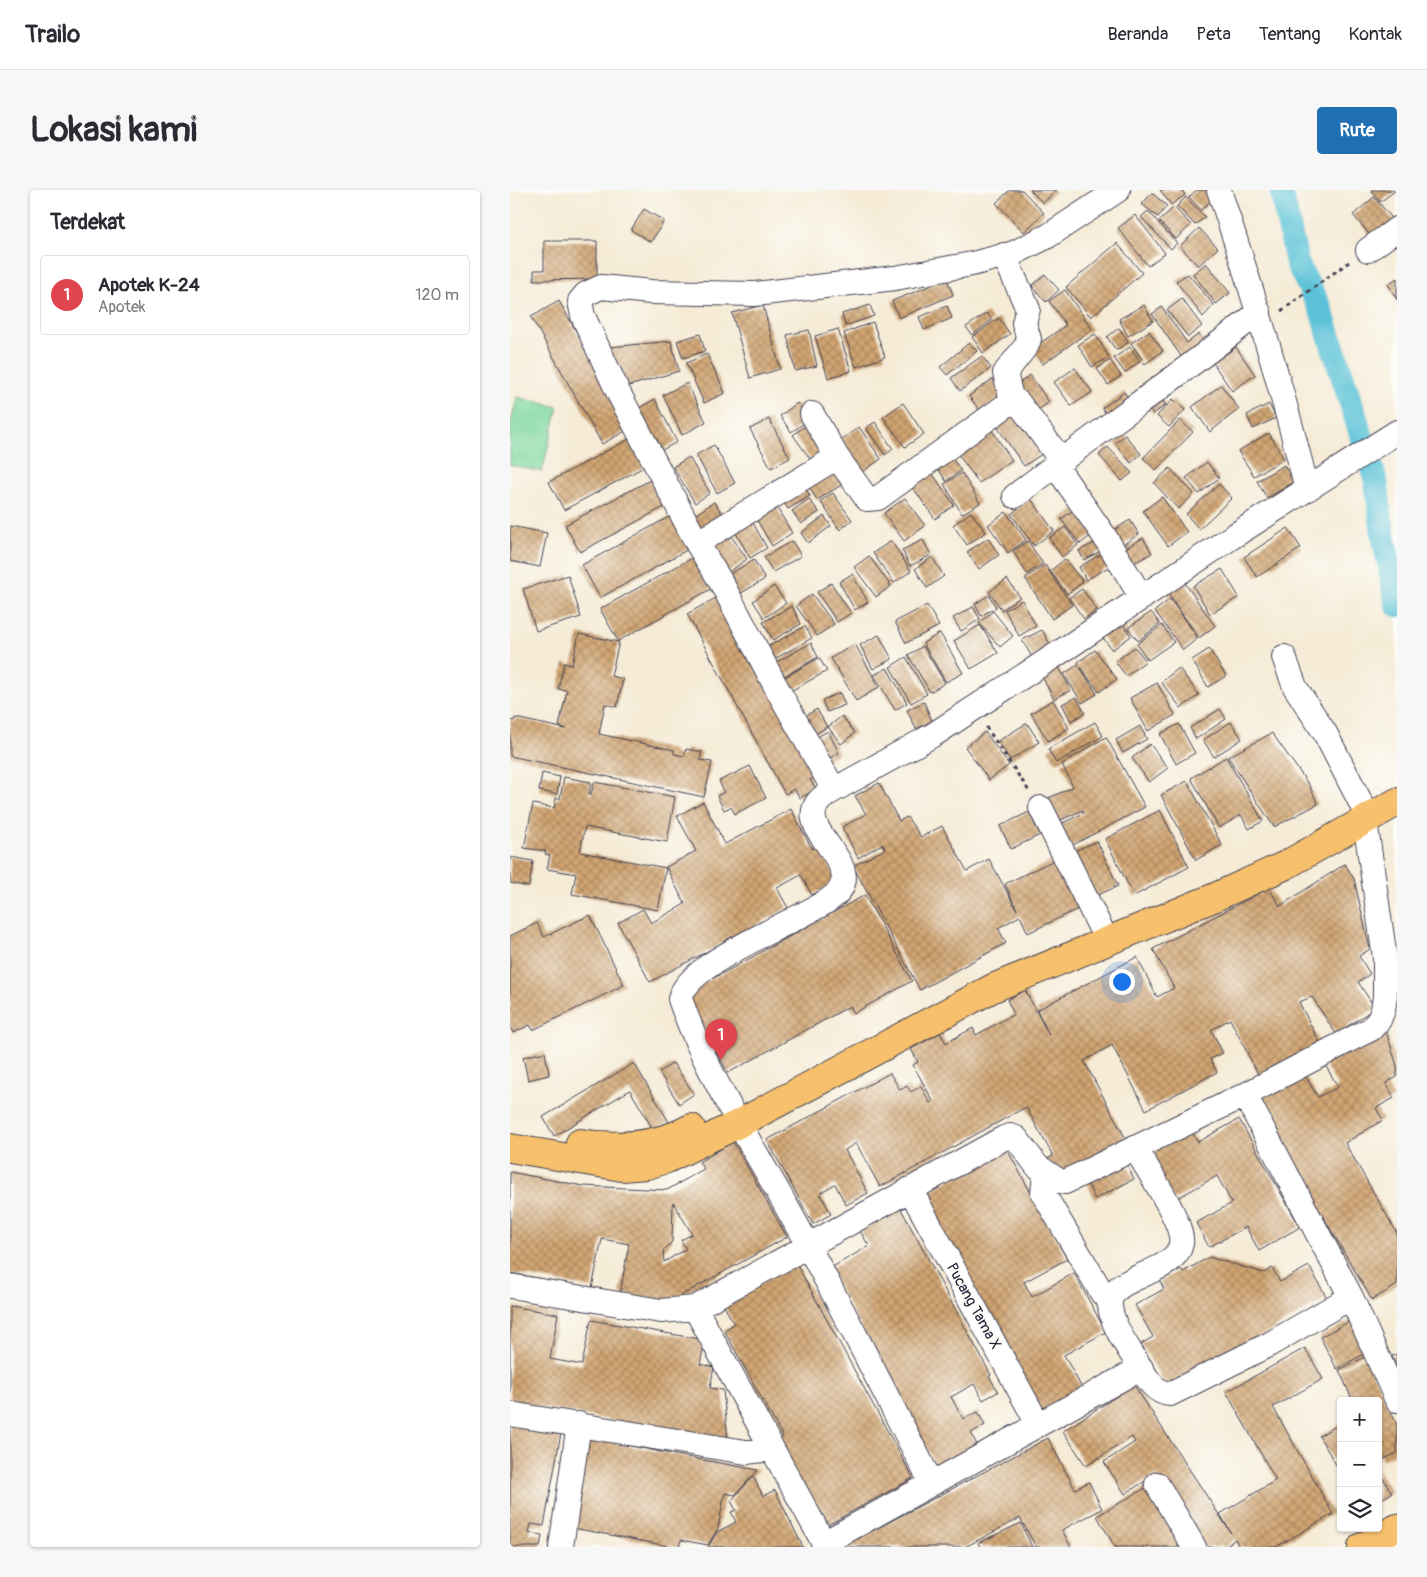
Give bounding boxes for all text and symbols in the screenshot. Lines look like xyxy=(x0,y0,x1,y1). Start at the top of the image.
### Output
text: Trailo xyxy=(25,20,80,49)
text: Beranda xyxy=(1108,23,1168,46)
text: Peta xyxy=(1196,23,1231,46)
text: Tentang xyxy=(1259,23,1321,46)
text: Kontak xyxy=(1349,23,1402,46)
button: Rute xyxy=(1317,107,1397,154)
text: Lokasi kami xyxy=(30,108,197,152)
text: Terdekat xyxy=(50,209,125,236)
text: Apotek K-24 xyxy=(98,273,200,297)
text: 1 xyxy=(64,285,70,305)
text: 120 m xyxy=(415,285,459,305)
text: Apotek xyxy=(98,297,146,317)
your location xyxy=(1109,969,1135,995)
pin: 1 xyxy=(705,1019,737,1060)
street label: Pucang Tama X xyxy=(942,1260,1005,1353)
map controls xyxy=(1337,1397,1382,1532)
button: + xyxy=(1337,1397,1382,1442)
button: − xyxy=(1337,1442,1382,1487)
button: layers xyxy=(1337,1487,1382,1532)

